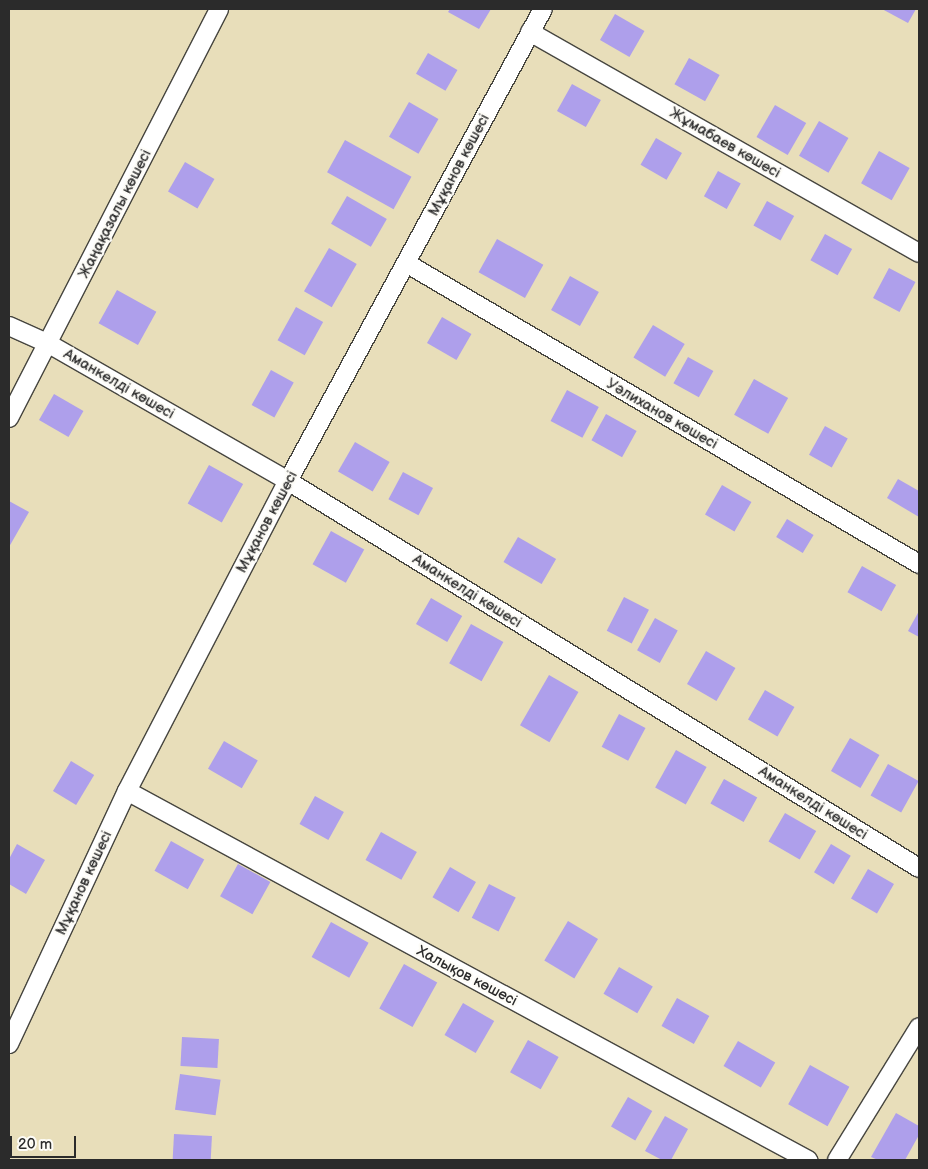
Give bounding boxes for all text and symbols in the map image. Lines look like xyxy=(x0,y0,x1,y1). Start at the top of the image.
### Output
street label: Жұмабаев көшесі xyxy=(666,104,784,182)
street label: Мұқанов көшесі xyxy=(425,111,493,219)
street label: Жаңақазалы көшесі xyxy=(75,147,155,281)
street label: Аманкелді көшесі xyxy=(60,345,178,423)
street label: Уәлиханов көшесі xyxy=(603,375,721,453)
street label: Мұқанов көшесі xyxy=(233,468,301,576)
street label: Аманкелді көшесі xyxy=(409,550,525,632)
street label: Аманкелді көшесі xyxy=(755,762,871,844)
street label: Мұқанов көшесі xyxy=(52,828,116,938)
street label: Халықов көшесі xyxy=(414,942,520,1010)
scale bar xyxy=(12,1126,79,1158)
text: 20 m xyxy=(18,1135,52,1154)

